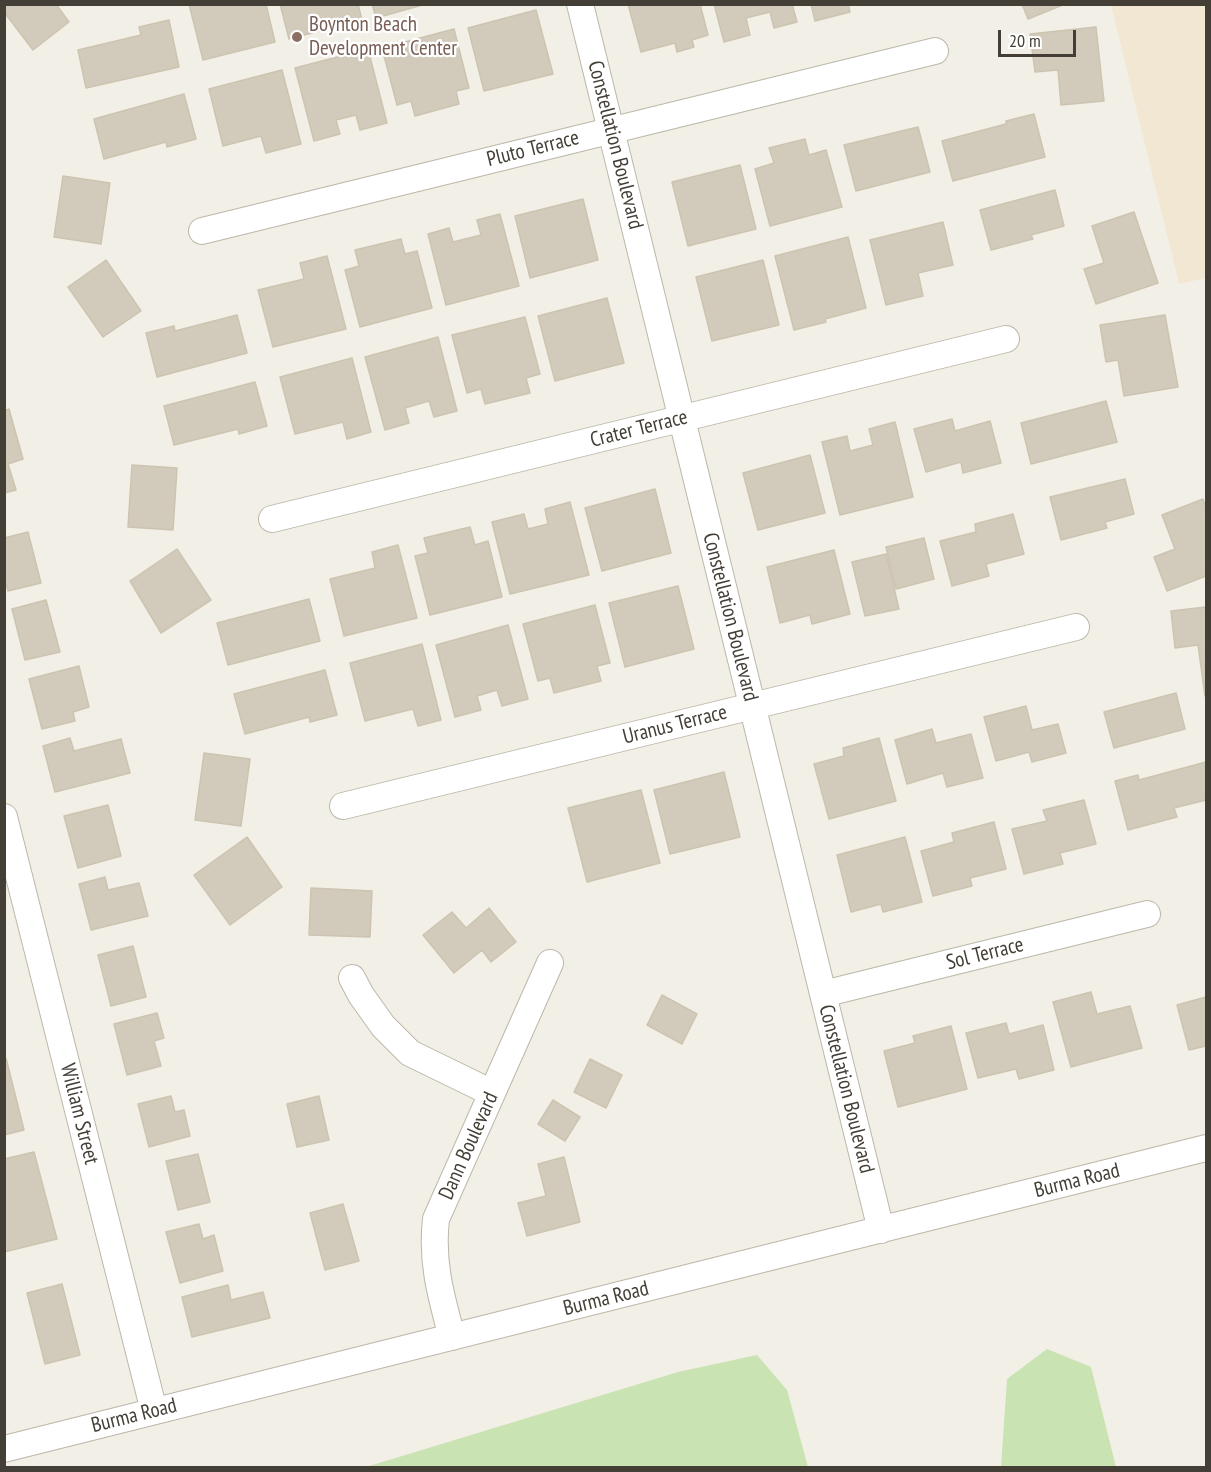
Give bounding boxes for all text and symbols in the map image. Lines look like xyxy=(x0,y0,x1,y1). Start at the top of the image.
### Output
place label: Boynton Beach Development Center xyxy=(309,12,457,62)
scale bar xyxy=(1001,18,1079,56)
text: 20 m xyxy=(1009,29,1041,52)
marker: Boynton Beach Development Center xyxy=(290,30,304,44)
street label: Constellation Boulevard xyxy=(582,58,648,232)
street label: Pluto Terrace xyxy=(484,125,582,173)
street label: Crater Terrace xyxy=(588,405,690,453)
street label: Constellation Boulevard xyxy=(697,530,763,704)
street label: Uranus Terrace xyxy=(620,700,730,750)
street label: Sol Terrace xyxy=(944,932,1026,976)
street label: Constellation Boulevard xyxy=(813,1002,879,1176)
street label: William Street xyxy=(54,1061,104,1167)
street label: Dann Boulevard xyxy=(434,1088,504,1204)
street label: Burma Road xyxy=(1032,1158,1122,1204)
street label: Burma Road xyxy=(561,1276,651,1322)
street label: Burma Road xyxy=(89,1393,179,1439)

